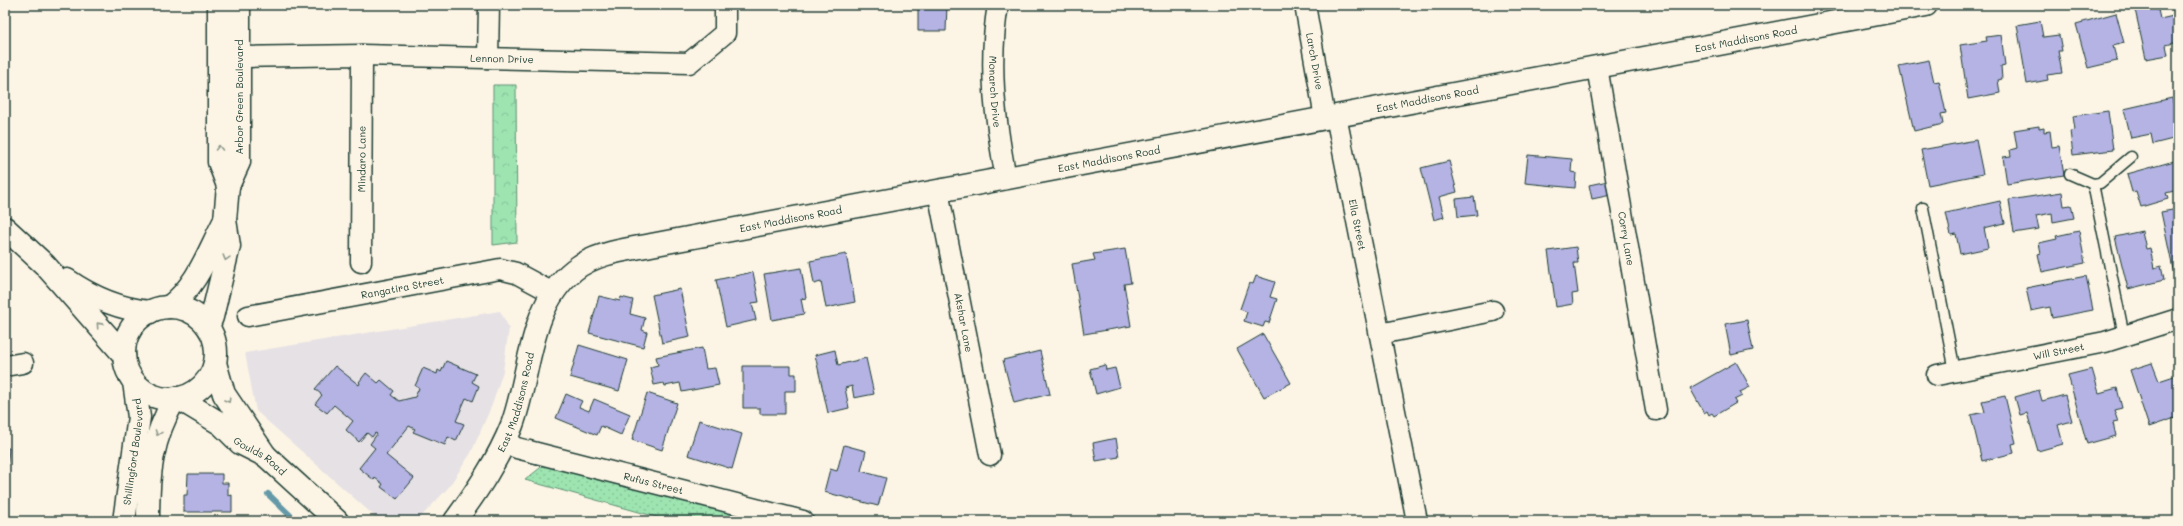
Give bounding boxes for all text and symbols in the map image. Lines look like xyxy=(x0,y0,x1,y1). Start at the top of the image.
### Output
street label: East Maddisons Road xyxy=(1694,22,1798,55)
street label: Larch Drive xyxy=(1303,31,1327,91)
street label: Arbor Green Boulevard xyxy=(232,39,246,155)
street label: Lennon Drive xyxy=(470,51,534,66)
street label: Monarch Drive xyxy=(986,56,1005,128)
street label: East Maddisons Road xyxy=(1375,82,1480,115)
street label: Mindaro Lane xyxy=(354,126,369,192)
street label: East Maddisons Road xyxy=(1057,142,1161,175)
one-way arrow xyxy=(215,145,223,151)
street label: Ella Street xyxy=(1346,198,1370,252)
street label: East Maddisons Road xyxy=(738,202,843,235)
street label: Corry Lane xyxy=(1615,210,1638,267)
one-way arrow xyxy=(222,255,231,262)
street label: Rangatira Street xyxy=(360,273,445,302)
street label: Akshar Lane xyxy=(951,291,977,353)
one-way arrow xyxy=(97,323,104,330)
street label: Will Street xyxy=(2032,339,2086,363)
street label: East Maddisons Road xyxy=(494,351,537,454)
one-way arrow xyxy=(223,396,230,403)
street label: Shillingford Boulevard xyxy=(119,398,146,506)
one-way arrow xyxy=(155,430,163,437)
street label: Goulds Road xyxy=(230,433,289,478)
street label: Rufus Street xyxy=(622,469,685,497)

